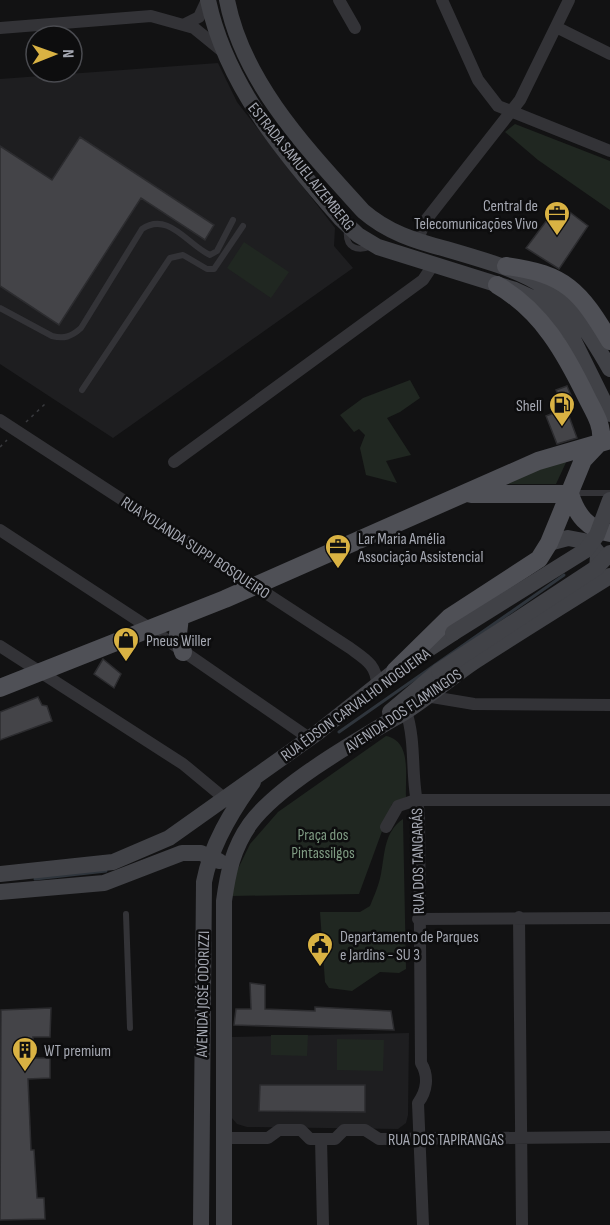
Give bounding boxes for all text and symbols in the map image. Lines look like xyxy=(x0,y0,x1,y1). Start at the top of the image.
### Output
north arrow xyxy=(24,24,84,84)
text: N xyxy=(58,49,77,58)
street label: ESTRADA SAMUEL AIZEMBERG xyxy=(243,99,358,235)
place label: Central de Telecomunicações Vivo xyxy=(414,197,538,234)
office icon: Central de Telecomunicações Vivo xyxy=(542,199,572,237)
fuel station icon: Shell xyxy=(547,390,577,428)
place label: Shell xyxy=(516,397,542,416)
street label: RUA YOLANDA SUPPI BOSQUEIRO xyxy=(117,493,273,604)
place label: Lar Maria Amélia Associação Assistencial xyxy=(357,530,483,567)
office icon: Lar Maria Amélia Associação Assistencial xyxy=(323,532,353,570)
shop icon: Pneus Willer xyxy=(111,625,141,663)
place label: Pneus Willer xyxy=(146,632,212,651)
street label: RUA ÉDSON CARVALHO NOGUEIRA xyxy=(277,644,434,766)
street label: AVENIDA DOS FLAMINGOS xyxy=(341,665,466,758)
street label: RUA DOS TANGARÁS xyxy=(408,808,429,914)
park label: Praça dos Pintassilgos xyxy=(291,826,355,863)
place label: Departamento de Parques e Jardins - SU 3 xyxy=(340,928,479,965)
public building icon: Departamento de Parques e Jardins - SU 3 xyxy=(305,930,335,968)
street label: AVENIDA JOSÉ ODORIZZI xyxy=(193,931,214,1058)
building icon: WT premium xyxy=(10,1035,40,1073)
place label: WT premium xyxy=(44,1042,111,1061)
street label: RUA DOS TAPIRANGAS xyxy=(388,1131,504,1150)

